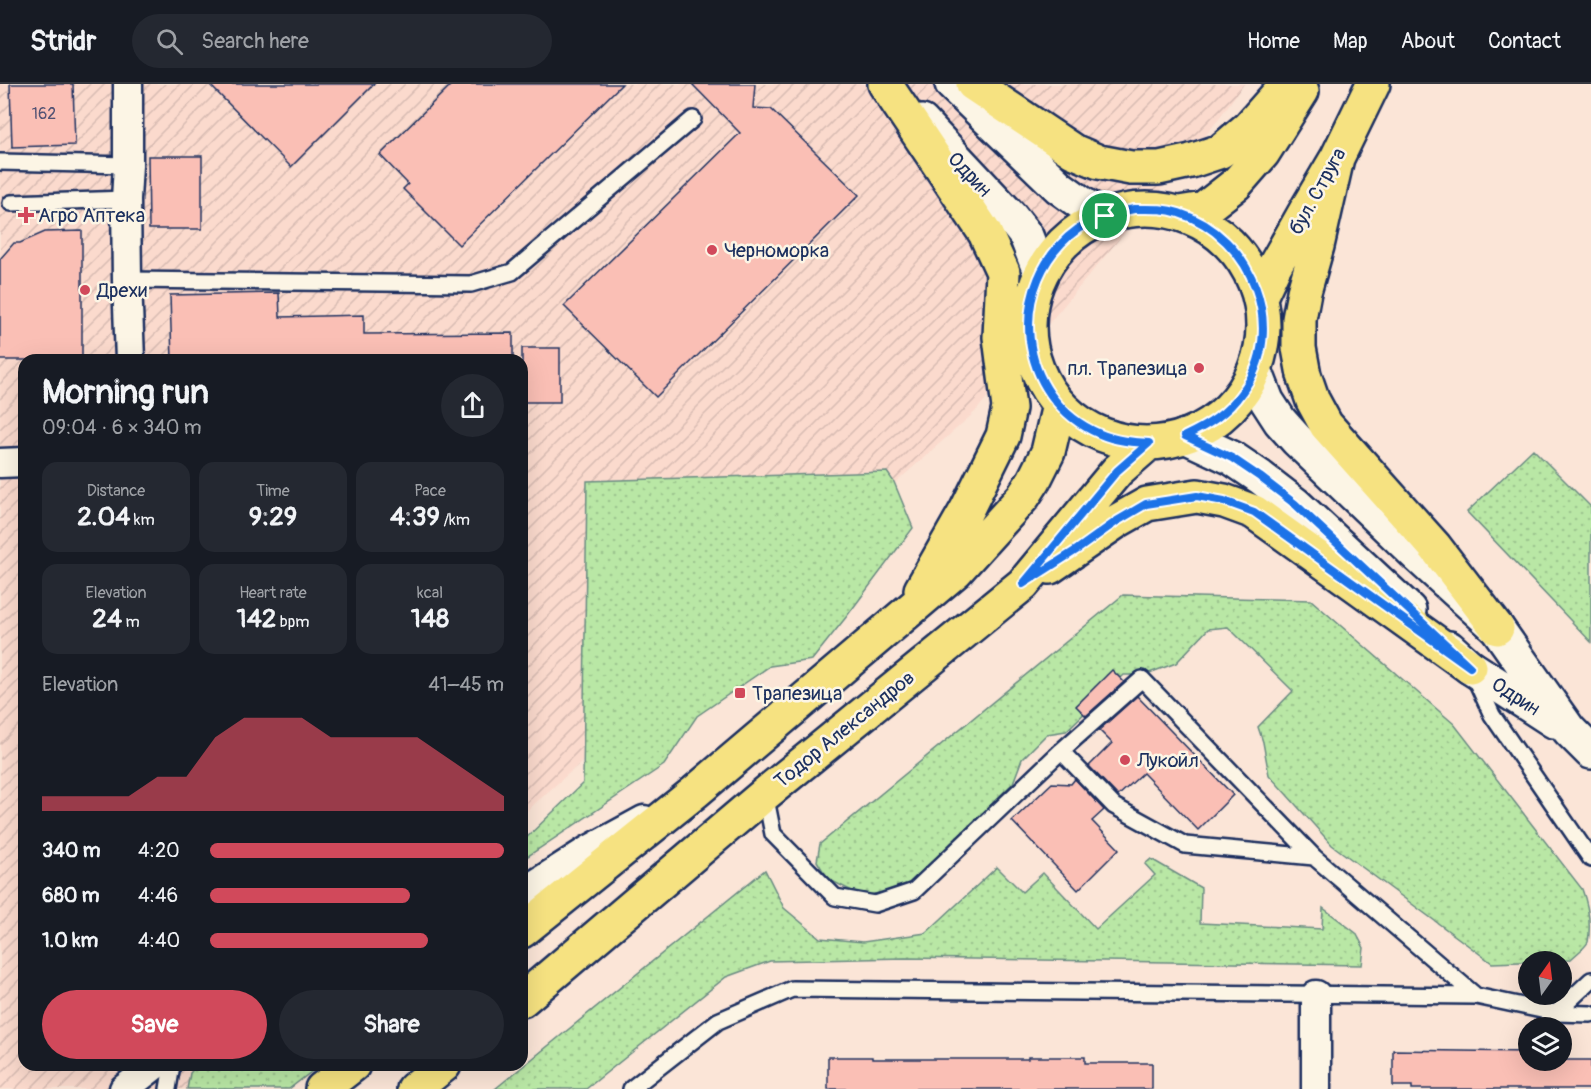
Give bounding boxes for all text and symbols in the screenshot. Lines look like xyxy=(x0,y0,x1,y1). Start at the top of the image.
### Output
search box xyxy=(132,14,552,68)
text: Stridr xyxy=(30,24,96,59)
icon: search xyxy=(153,25,186,58)
text: Search here xyxy=(201,27,309,55)
text: Home xyxy=(1247,28,1300,55)
text: Map xyxy=(1333,28,1368,55)
text: About xyxy=(1401,28,1455,55)
text: Contact xyxy=(1488,28,1561,55)
house number: 162 xyxy=(32,104,56,124)
street label: бул. Струга xyxy=(1283,143,1352,239)
street label: Одрин xyxy=(942,146,997,202)
pin xyxy=(1079,190,1130,241)
icon: arrive xyxy=(1088,199,1121,232)
place label: Агро Аптека xyxy=(38,203,145,228)
marker: Агро Аптека xyxy=(19,208,33,222)
place label: Черноморка xyxy=(724,238,829,263)
marker: Черноморка xyxy=(705,243,719,257)
place label: Дрехи xyxy=(96,278,147,303)
marker: Дрехи xyxy=(78,283,92,297)
place label: пл. Трапезица xyxy=(1067,356,1187,381)
marker: пл. Трапезица xyxy=(1192,361,1206,375)
text: Morning run xyxy=(42,372,209,413)
button: share xyxy=(441,374,504,437)
text: 09:04 · 6 × 340 m xyxy=(42,415,202,440)
text: Distance xyxy=(87,481,145,501)
text: Time xyxy=(256,481,290,501)
text: Pace xyxy=(414,481,446,501)
text: 2.04 xyxy=(77,501,130,533)
text: 9:29 xyxy=(249,501,297,533)
text: 4:39 xyxy=(390,501,440,533)
text: km xyxy=(130,510,155,530)
text: /km xyxy=(440,510,470,530)
text: Elevation xyxy=(86,583,146,603)
text: Heart rate xyxy=(239,583,307,603)
text: kcal xyxy=(417,583,443,603)
text: 24 xyxy=(92,603,122,635)
text: 142 xyxy=(237,603,276,635)
text: 148 xyxy=(411,603,449,635)
text: m xyxy=(122,612,140,632)
text: bpm xyxy=(276,612,309,632)
street label: Тодор Александров xyxy=(769,665,920,794)
street label: Одрин xyxy=(1487,671,1545,721)
text: Elevation xyxy=(42,672,118,697)
text: 41–45 m xyxy=(428,672,504,697)
place label: Трапезица xyxy=(752,681,842,706)
marker: Трапезица xyxy=(733,686,747,700)
place label: Лукойл xyxy=(1136,748,1199,773)
marker: Лукойл xyxy=(1118,753,1132,767)
text: 340 m xyxy=(42,838,101,863)
text: 4:20 xyxy=(138,838,180,863)
text: 680 m xyxy=(42,883,99,908)
text: 4:46 xyxy=(138,883,178,908)
text: 1.0 km xyxy=(42,928,98,953)
text: 4:40 xyxy=(138,928,180,953)
north arrow xyxy=(1518,951,1572,1005)
map controls xyxy=(1518,951,1572,1071)
button: Save xyxy=(42,990,267,1059)
button: Share xyxy=(279,990,504,1059)
button: layers xyxy=(1518,1017,1572,1071)

